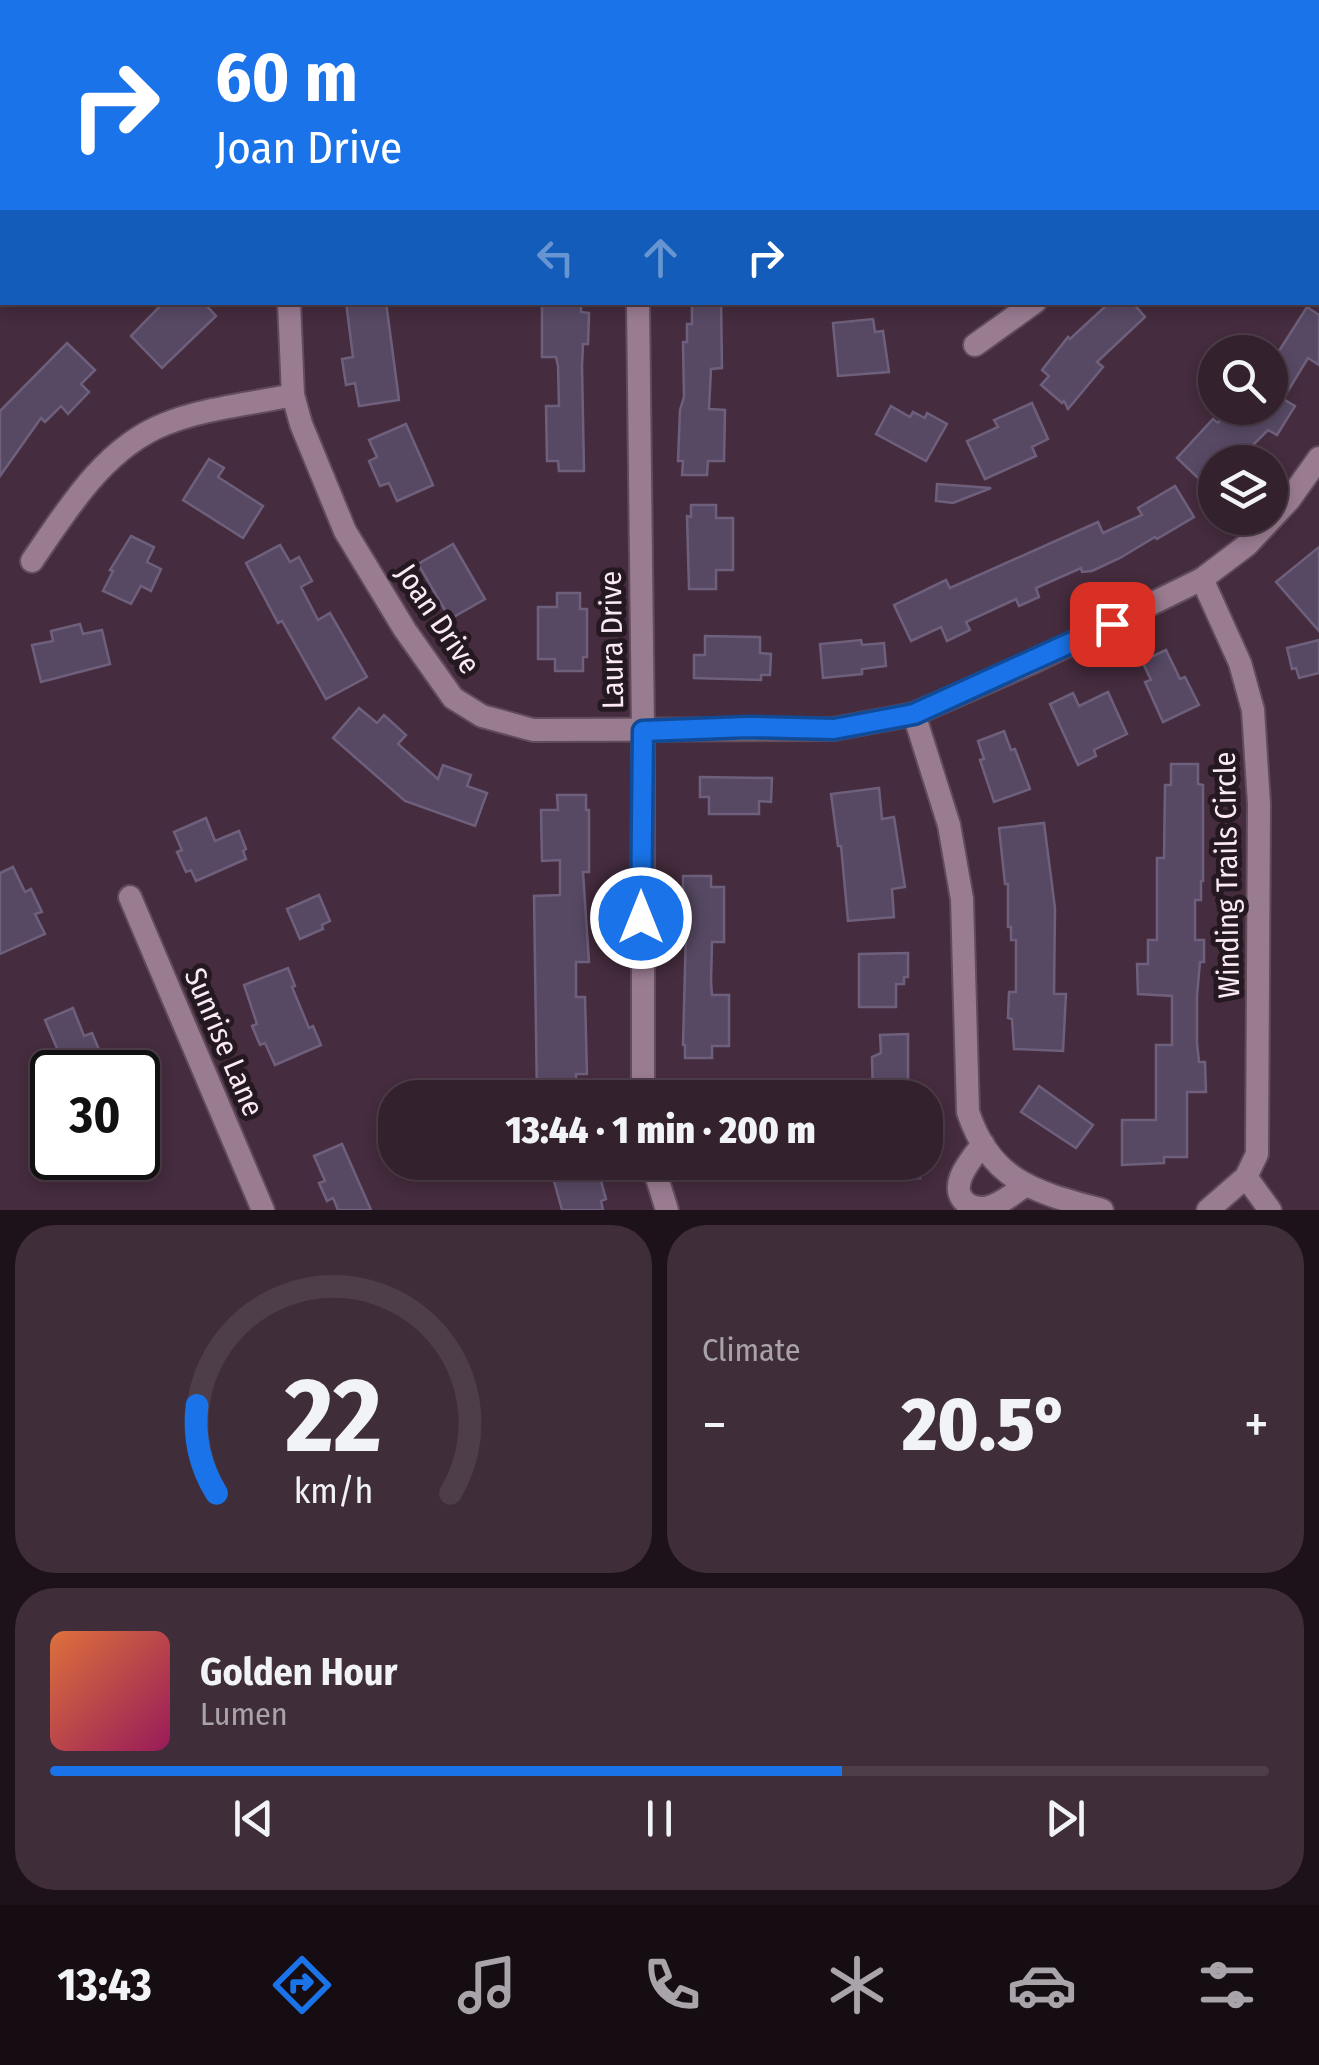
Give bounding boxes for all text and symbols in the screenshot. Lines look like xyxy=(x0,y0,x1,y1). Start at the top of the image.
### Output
text: 60 m xyxy=(215,36,358,120)
icon: right xyxy=(50,40,180,170)
text: Joan Drive xyxy=(215,121,402,175)
icon: left xyxy=(528,230,583,285)
icon: ahead xyxy=(633,230,688,285)
icon: right xyxy=(738,230,793,285)
map controls xyxy=(1198,335,1288,535)
button: search xyxy=(1198,335,1288,425)
button: layers xyxy=(1198,445,1288,535)
street label: Joan Drive xyxy=(388,557,488,681)
street label: Laura Drive xyxy=(593,571,631,709)
pin xyxy=(1070,582,1155,667)
icon: arrive xyxy=(1085,597,1140,652)
street label: Winding Trails Circle xyxy=(1207,751,1247,999)
position arrow xyxy=(589,866,693,970)
street label: Sunrise Lane xyxy=(177,962,271,1122)
speed limit sign: 30 xyxy=(30,1050,160,1180)
text: 13:44 · 1 min · 200 m xyxy=(505,1107,816,1153)
text: Climate xyxy=(702,1331,801,1369)
text: 22 xyxy=(284,1354,382,1479)
text: 20.5° xyxy=(902,1380,1069,1470)
text: − xyxy=(702,1392,727,1458)
text: + xyxy=(1244,1392,1269,1458)
text: km/h xyxy=(294,1470,373,1512)
text: Golden Hour xyxy=(200,1649,398,1695)
text: Lumen xyxy=(200,1695,288,1733)
icon: previous xyxy=(226,1791,281,1846)
icon: pause xyxy=(632,1791,687,1846)
icon: next xyxy=(1038,1791,1093,1846)
icon: directions xyxy=(267,1950,337,2020)
icon: music xyxy=(452,1950,522,2020)
icon: phone xyxy=(637,1950,707,2020)
icon: climate xyxy=(822,1950,892,2020)
icon: car xyxy=(1007,1950,1077,2020)
icon: filters xyxy=(1192,1950,1262,2020)
text: 13:43 xyxy=(57,1958,152,2012)

